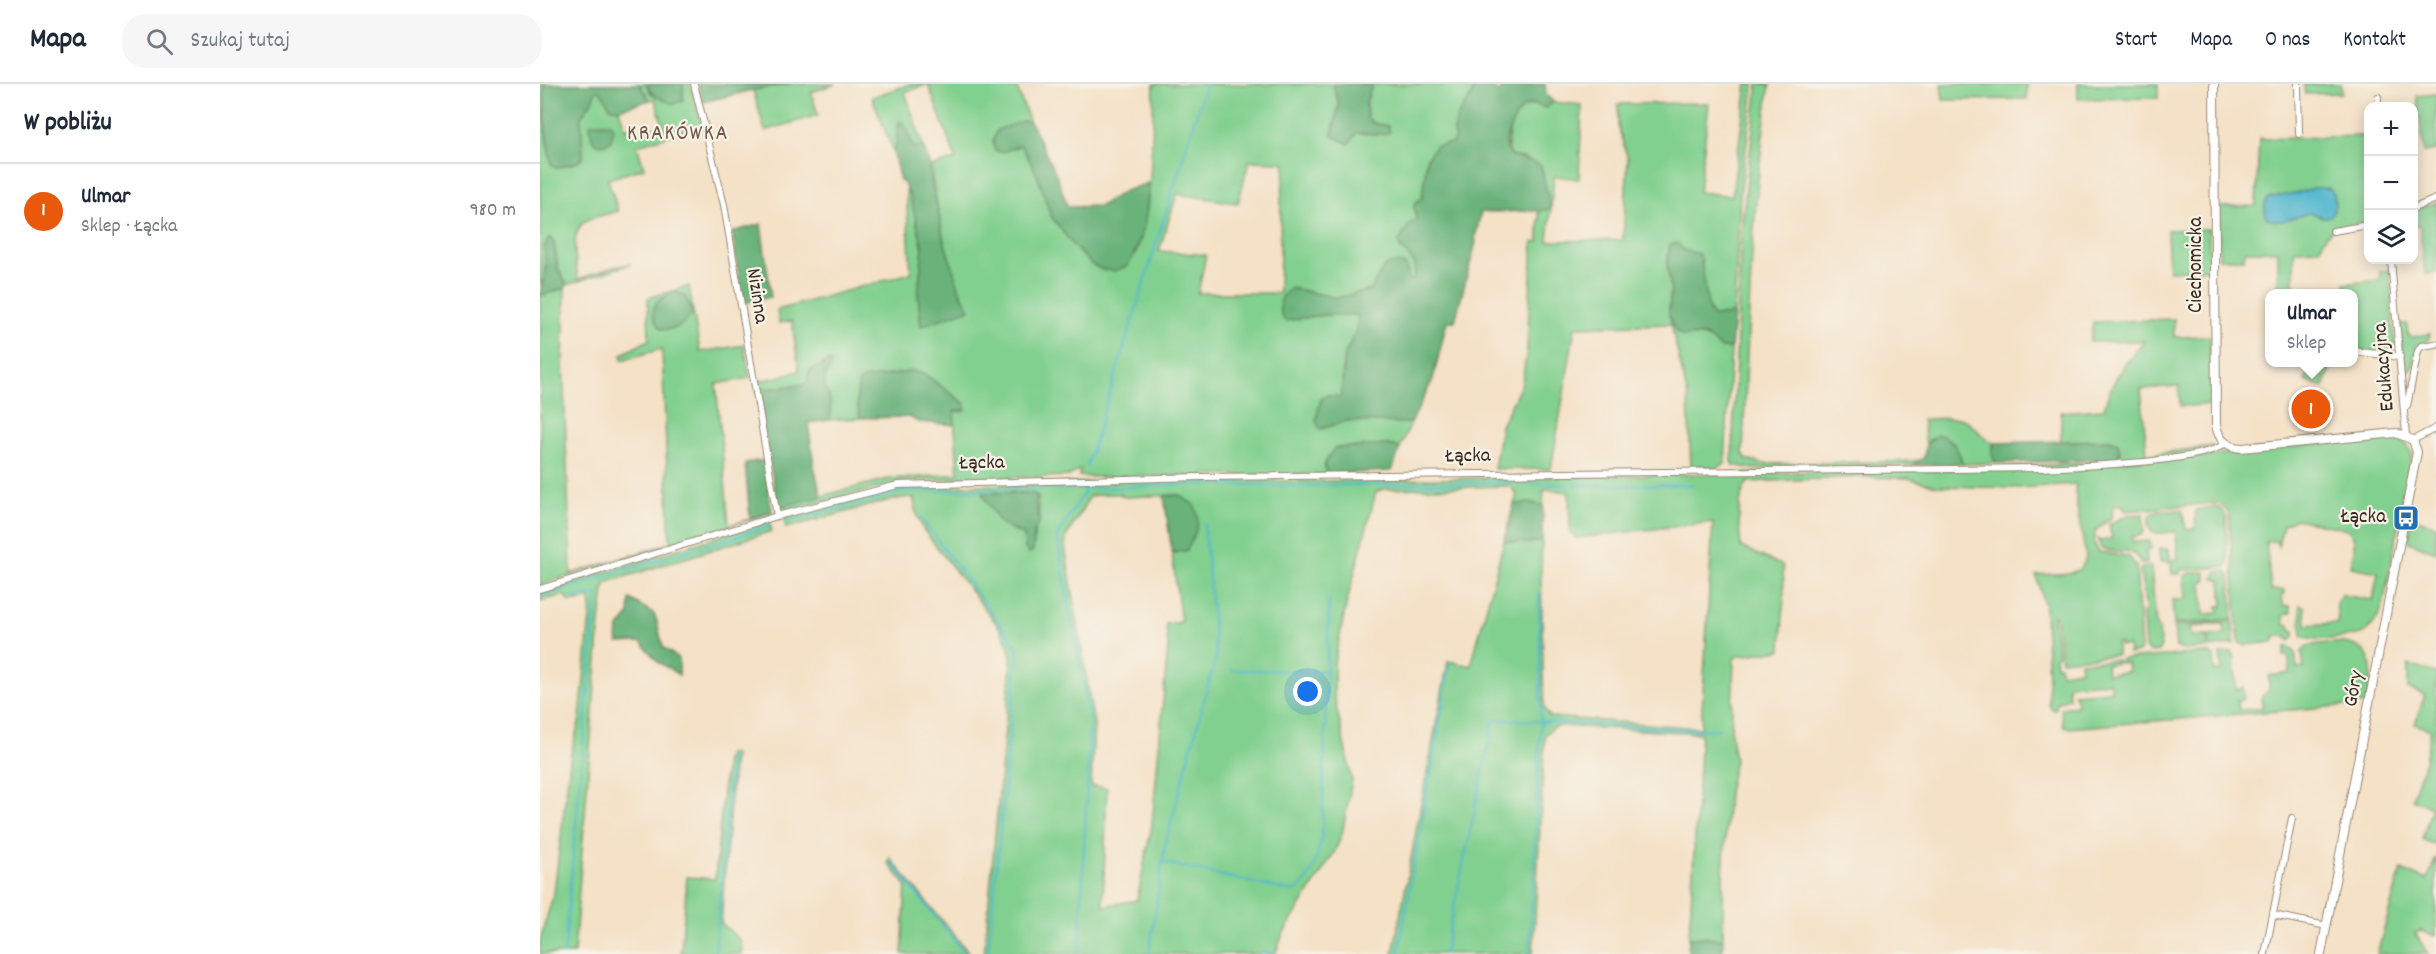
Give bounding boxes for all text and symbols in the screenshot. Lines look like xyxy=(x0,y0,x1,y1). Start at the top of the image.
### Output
search box xyxy=(122,14,542,68)
text: Mapa xyxy=(30,21,86,61)
icon: search xyxy=(143,25,176,58)
text: Szukaj tutaj xyxy=(191,26,290,57)
text: Start xyxy=(2115,26,2157,56)
text: Mapa xyxy=(2190,26,2232,56)
text: O nas xyxy=(2265,26,2310,56)
text: Kontakt xyxy=(2343,26,2406,56)
map controls xyxy=(2364,102,2418,264)
button: + xyxy=(2364,102,2418,156)
text: W pobliżu xyxy=(24,105,112,142)
district label: KRAKÓWKA xyxy=(627,119,729,150)
button: − xyxy=(2364,156,2418,210)
text: Ulmar xyxy=(81,182,130,213)
text: 1 xyxy=(41,197,46,225)
text: 980 m xyxy=(470,197,516,225)
button: layers xyxy=(2364,210,2418,264)
text: Sklep · Łącka xyxy=(81,213,177,241)
street label: Ciechomicka xyxy=(2182,216,2212,313)
street label: Nizinna xyxy=(737,266,775,327)
popup xyxy=(2265,289,2358,367)
text: Ulmar xyxy=(2287,299,2336,330)
street label: Edukacyjna xyxy=(2366,320,2404,413)
text: Sklep xyxy=(2287,330,2327,358)
pin: 1 xyxy=(2292,386,2330,432)
street label: Łącka xyxy=(1444,442,1492,472)
street label: Łącka xyxy=(958,449,1006,479)
place label: Łącka xyxy=(2340,503,2387,533)
bus stop icon: Łącka xyxy=(2391,503,2421,533)
street label: Góry xyxy=(2337,668,2373,710)
your location xyxy=(1293,677,1322,706)

